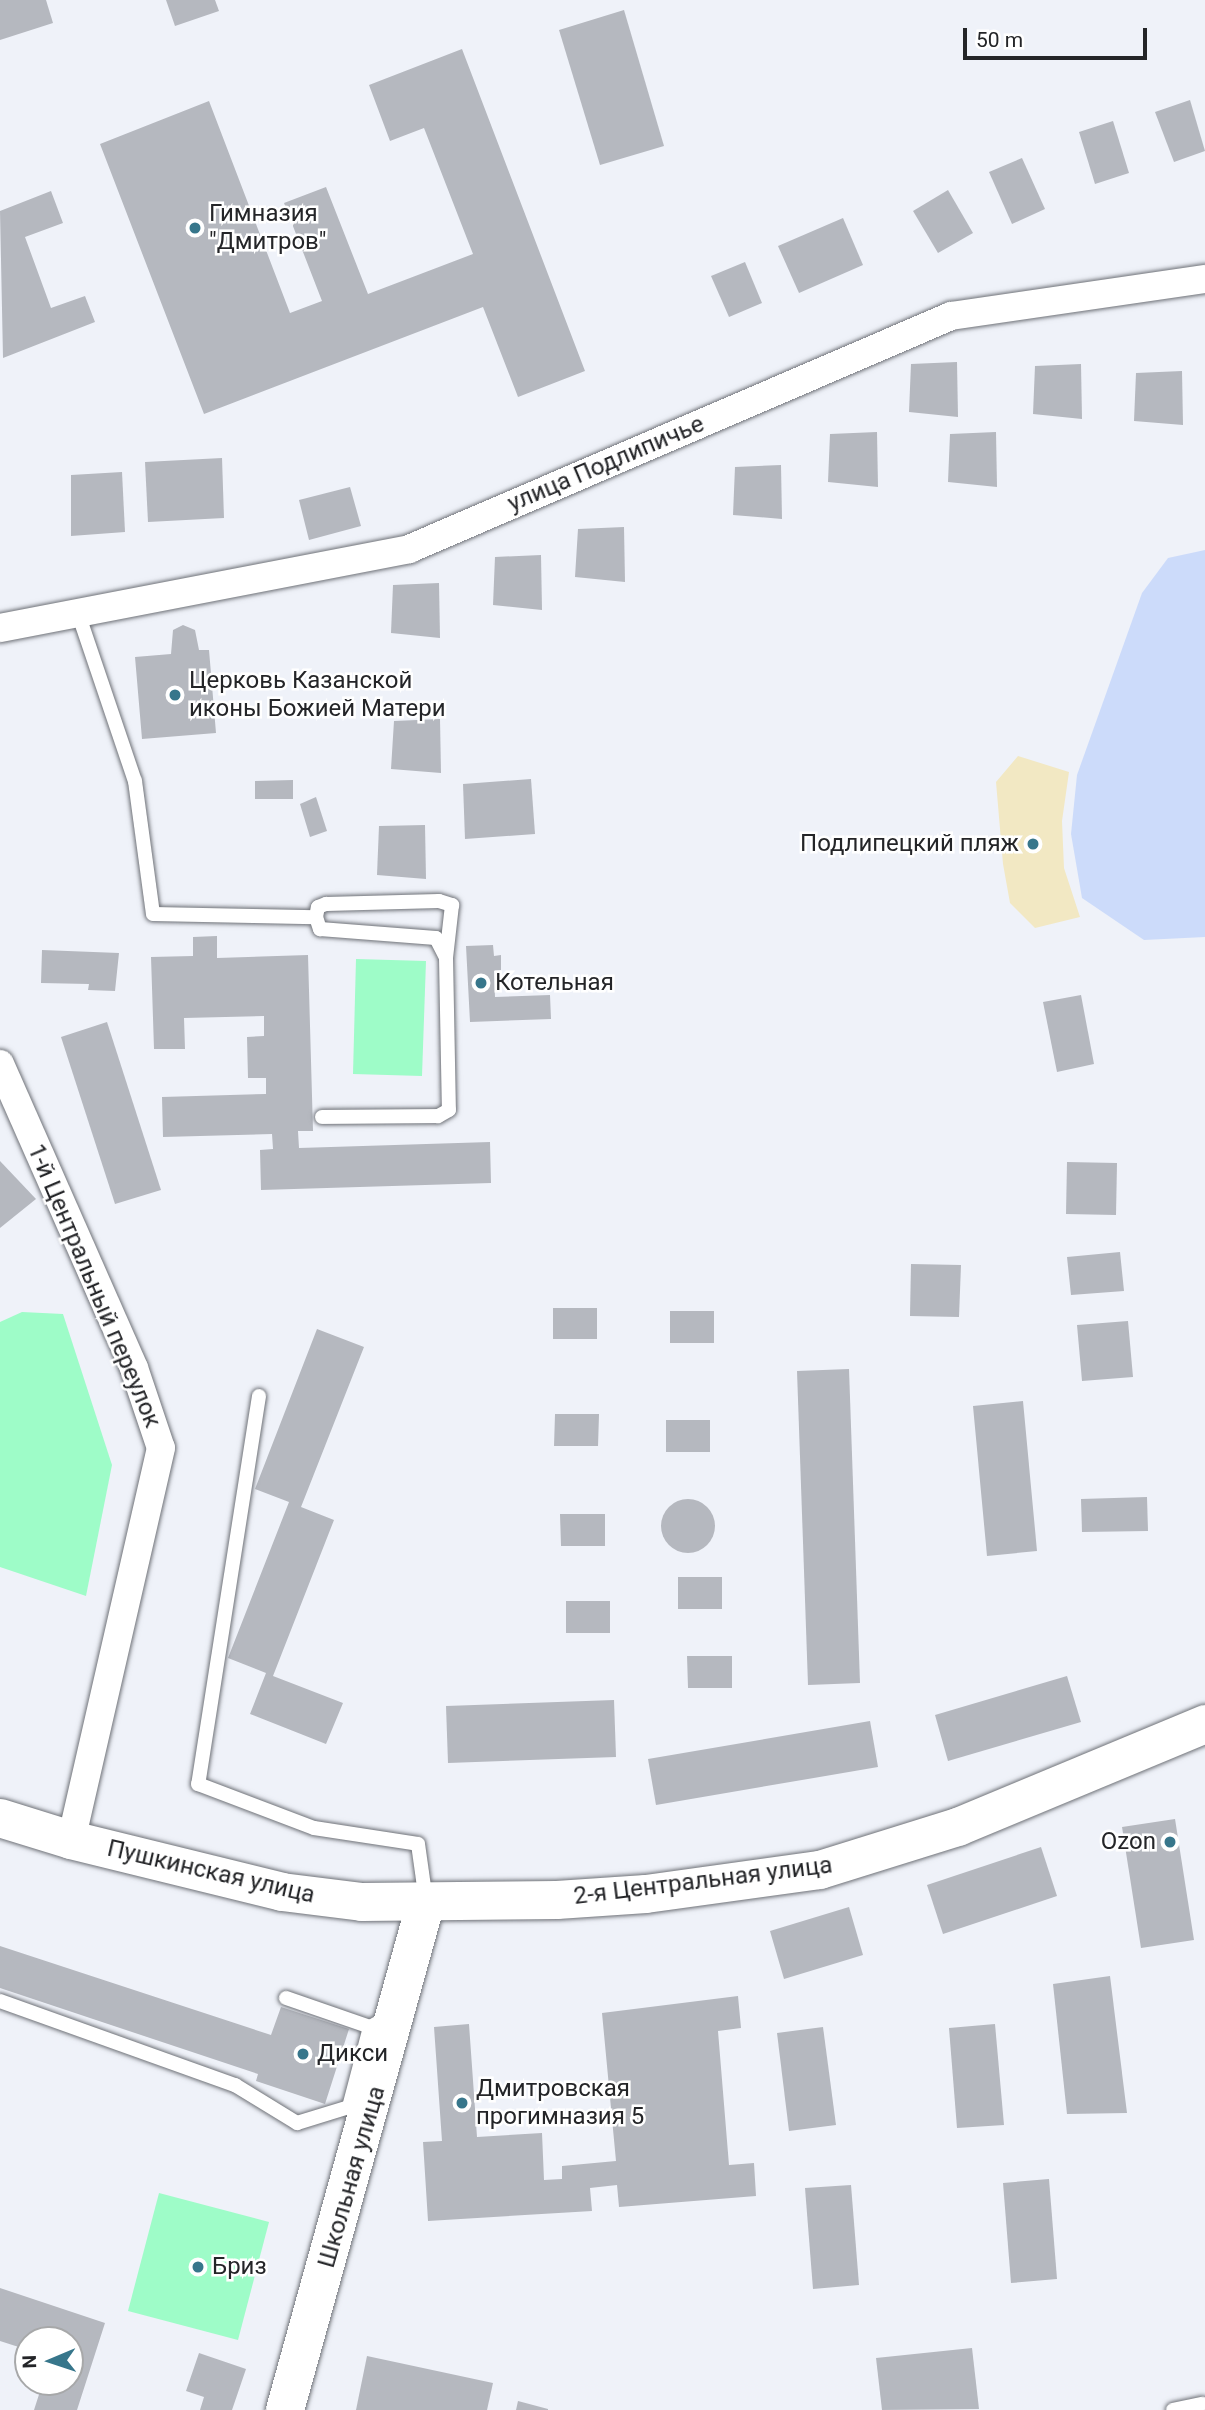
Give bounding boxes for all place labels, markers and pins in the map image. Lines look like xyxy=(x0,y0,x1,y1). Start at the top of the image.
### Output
place label: Гимназия "Дмитров" xyxy=(209,200,326,256)
marker: Гимназия "Дмитров" xyxy=(187,220,203,236)
place label: Церковь Казанской иконы Божией Матери xyxy=(189,667,446,723)
marker: Церковь Казанской иконы Божией Матери xyxy=(167,687,183,703)
place label: Подлипецкий пляж xyxy=(800,830,1019,858)
marker: Подлипецкий пляж xyxy=(1025,836,1041,852)
place label: Котельная xyxy=(495,969,614,997)
marker: Котельная xyxy=(473,975,489,991)
place label: Ozon xyxy=(1101,1828,1156,1856)
marker: Ozon xyxy=(1162,1834,1178,1850)
place label: Дикси xyxy=(317,2040,388,2068)
marker: Дикси xyxy=(295,2046,311,2062)
place label: Дмитровская прогимназия 5 xyxy=(476,2075,644,2131)
marker: Дмитровская прогимназия 5 xyxy=(454,2095,470,2111)
place label: Бриз xyxy=(212,2253,267,2281)
marker: Бриз xyxy=(190,2259,206,2275)

